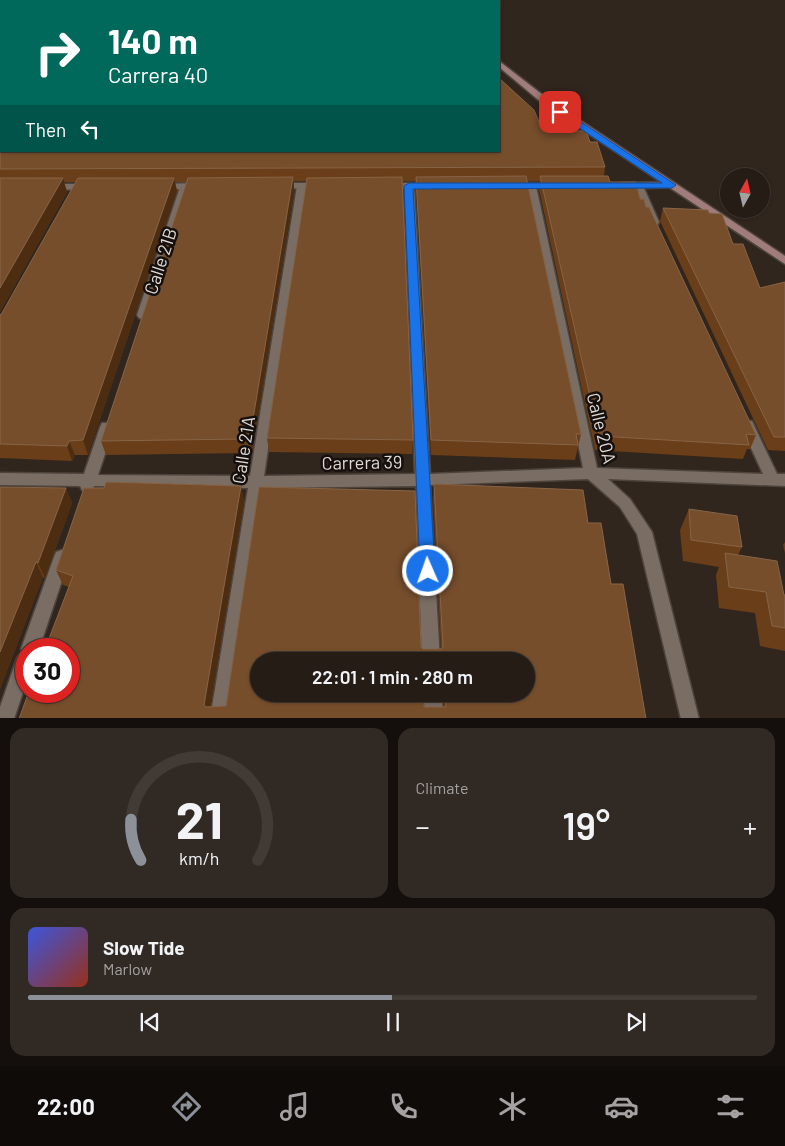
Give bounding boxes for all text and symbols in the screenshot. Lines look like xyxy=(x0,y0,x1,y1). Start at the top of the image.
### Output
text: 140 m xyxy=(108,19,198,61)
icon: right xyxy=(25,20,90,85)
text: Carrera 40 xyxy=(108,61,208,87)
pin xyxy=(539,91,581,133)
icon: arrive xyxy=(546,98,574,126)
icon: left xyxy=(76,115,104,143)
text: Then xyxy=(25,118,66,141)
north arrow xyxy=(720,168,770,218)
map controls xyxy=(720,168,770,218)
street label: Calle 21B xyxy=(139,225,181,297)
street label: Calle 20A xyxy=(583,390,621,466)
street label: Calle 21A xyxy=(227,415,259,485)
street label: Carrera 39 xyxy=(322,450,402,474)
position arrow xyxy=(401,544,453,596)
speed limit sign: 30 xyxy=(15,638,80,703)
text: 22:01 · 1 min · 280 m xyxy=(312,665,473,688)
text: Climate xyxy=(416,778,468,797)
text: 21 xyxy=(175,787,222,849)
text: 19° xyxy=(562,802,610,848)
text: − xyxy=(416,809,430,843)
text: + xyxy=(743,809,757,843)
text: km/h xyxy=(179,847,219,869)
text: Slow Tide xyxy=(103,936,185,959)
text: Marlow xyxy=(103,959,152,978)
icon: previous xyxy=(136,1008,164,1036)
icon: pause xyxy=(379,1008,407,1036)
icon: next xyxy=(622,1008,650,1036)
icon: directions xyxy=(169,1089,204,1124)
icon: music xyxy=(277,1089,312,1124)
icon: phone xyxy=(386,1089,421,1124)
icon: climate xyxy=(495,1089,530,1124)
icon: car xyxy=(604,1089,639,1124)
icon: filters xyxy=(713,1089,748,1124)
text: 22:00 xyxy=(37,1093,95,1119)

